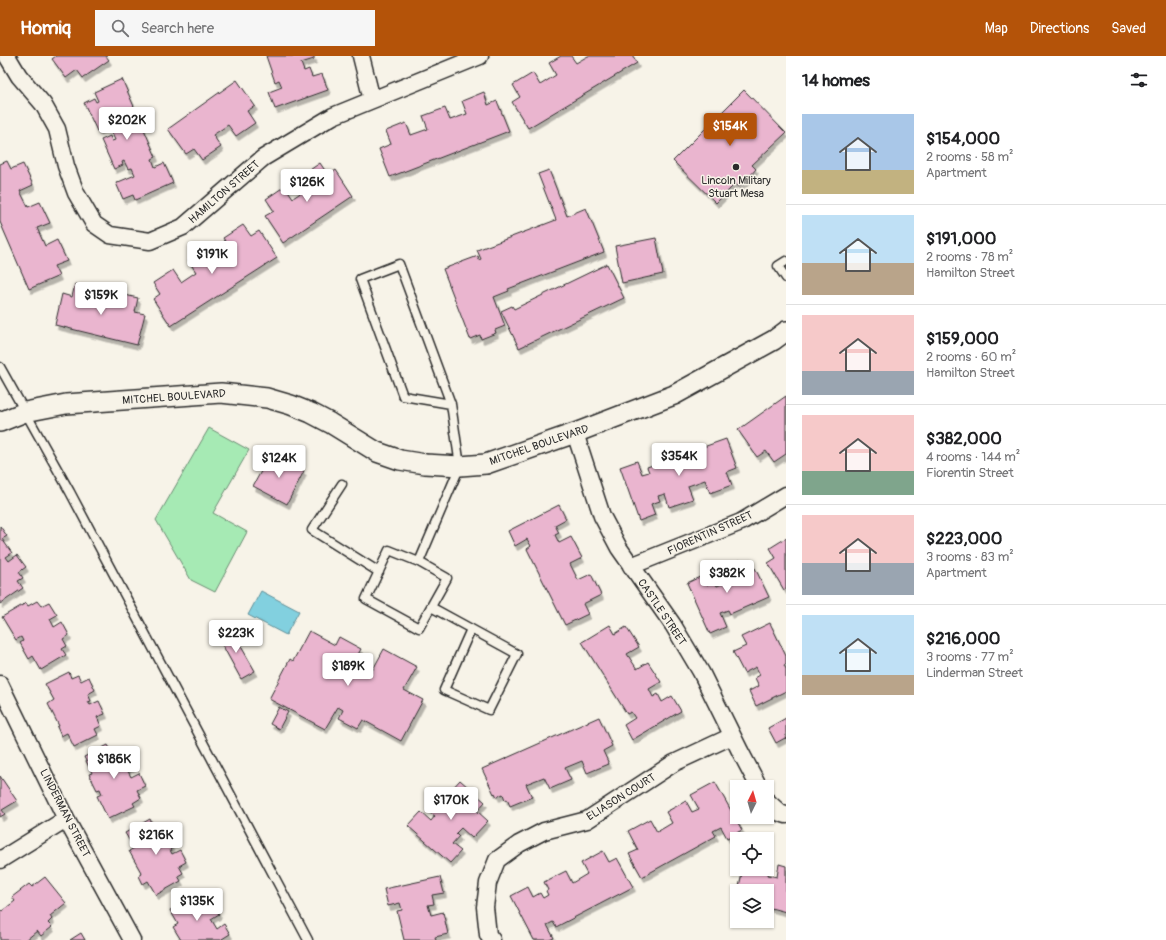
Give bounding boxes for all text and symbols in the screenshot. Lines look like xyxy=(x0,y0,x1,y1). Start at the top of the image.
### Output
search box xyxy=(95,10,375,46)
text: Homiq xyxy=(20,16,71,40)
icon: search xyxy=(109,17,131,39)
text: Search here xyxy=(141,19,214,38)
text: Map xyxy=(985,20,1008,37)
text: Directions xyxy=(1030,20,1089,37)
text: Saved xyxy=(1111,20,1146,37)
icon: filters xyxy=(1128,69,1150,91)
text: 14 homes xyxy=(802,70,870,91)
pin: $202K xyxy=(99,107,155,141)
text: $202K xyxy=(108,112,146,128)
pin: $154K xyxy=(702,113,758,147)
text: $154K xyxy=(713,118,747,134)
text: $154,000 xyxy=(926,128,1000,149)
icon: home xyxy=(834,130,882,178)
text: 2 rooms · 58 m² xyxy=(926,149,1013,165)
street label: HAMILTON STREET xyxy=(186,158,262,226)
marker: Lincoln Military Stuart Mesa xyxy=(731,162,741,172)
text: Apartment xyxy=(926,165,987,181)
pin: $126K xyxy=(279,169,335,203)
text: $126K xyxy=(290,174,324,190)
place label: Lincoln Military Stuart Mesa xyxy=(701,174,771,200)
text: $191,000 xyxy=(926,228,996,249)
icon: home xyxy=(834,231,882,279)
pin: $191K xyxy=(184,241,240,275)
text: $191K xyxy=(196,246,228,262)
text: 2 rooms · 78 m² xyxy=(926,249,1013,265)
text: Hamilton Street xyxy=(926,265,1015,281)
pin: $159K xyxy=(73,282,129,316)
text: $159K xyxy=(84,287,118,303)
text: $159,000 xyxy=(926,328,999,349)
icon: home xyxy=(834,331,882,379)
text: 2 rooms · 60 m² xyxy=(926,349,1016,365)
text: Hamilton Street xyxy=(926,365,1015,381)
street label: MITCHEL BOULEVARD xyxy=(122,387,226,407)
street label: MITCHEL BOULEVARD xyxy=(488,422,590,468)
text: $382,000 xyxy=(926,428,1002,449)
icon: home xyxy=(834,431,882,479)
pin: $354K xyxy=(651,443,707,477)
pin: $124K xyxy=(251,445,307,479)
text: $354K xyxy=(661,448,697,464)
text: 4 rooms · 144 m² xyxy=(926,449,1020,465)
text: $124K xyxy=(262,450,296,466)
text: Fiorentin Street xyxy=(926,465,1014,481)
street label: FIORENTIN STREET xyxy=(665,508,755,558)
text: $223,000 xyxy=(926,528,1002,549)
icon: home xyxy=(834,531,882,579)
text: 3 rooms · 83 m² xyxy=(926,549,1014,565)
pin: $382K xyxy=(699,560,755,594)
text: $382K xyxy=(709,565,745,581)
text: Apartment xyxy=(926,565,987,581)
street label: CASTLE STREET xyxy=(635,576,689,648)
pin: $223K xyxy=(208,620,264,654)
text: $223K xyxy=(218,625,254,641)
text: $216,000 xyxy=(926,628,1000,649)
icon: home xyxy=(834,631,882,679)
text: 3 rooms · 77 m² xyxy=(926,649,1014,665)
pin: $189K xyxy=(320,653,376,687)
text: $189K xyxy=(331,658,365,674)
text: Linderman Street xyxy=(926,665,1023,681)
pin: $186K xyxy=(86,746,142,780)
text: $186K xyxy=(97,751,131,767)
street label: LINDERMAN STREET xyxy=(37,767,93,859)
street label: ELIASON COURT xyxy=(584,771,658,823)
north arrow xyxy=(730,780,774,824)
map controls xyxy=(730,780,774,928)
pin: $170K xyxy=(423,787,479,821)
text: $170K xyxy=(433,792,469,808)
pin: $216K xyxy=(128,822,184,856)
text: $216K xyxy=(139,827,173,843)
button: locate xyxy=(730,832,774,876)
button: layers xyxy=(730,884,774,928)
pin: $135K xyxy=(169,888,225,922)
text: $135K xyxy=(180,893,214,909)

